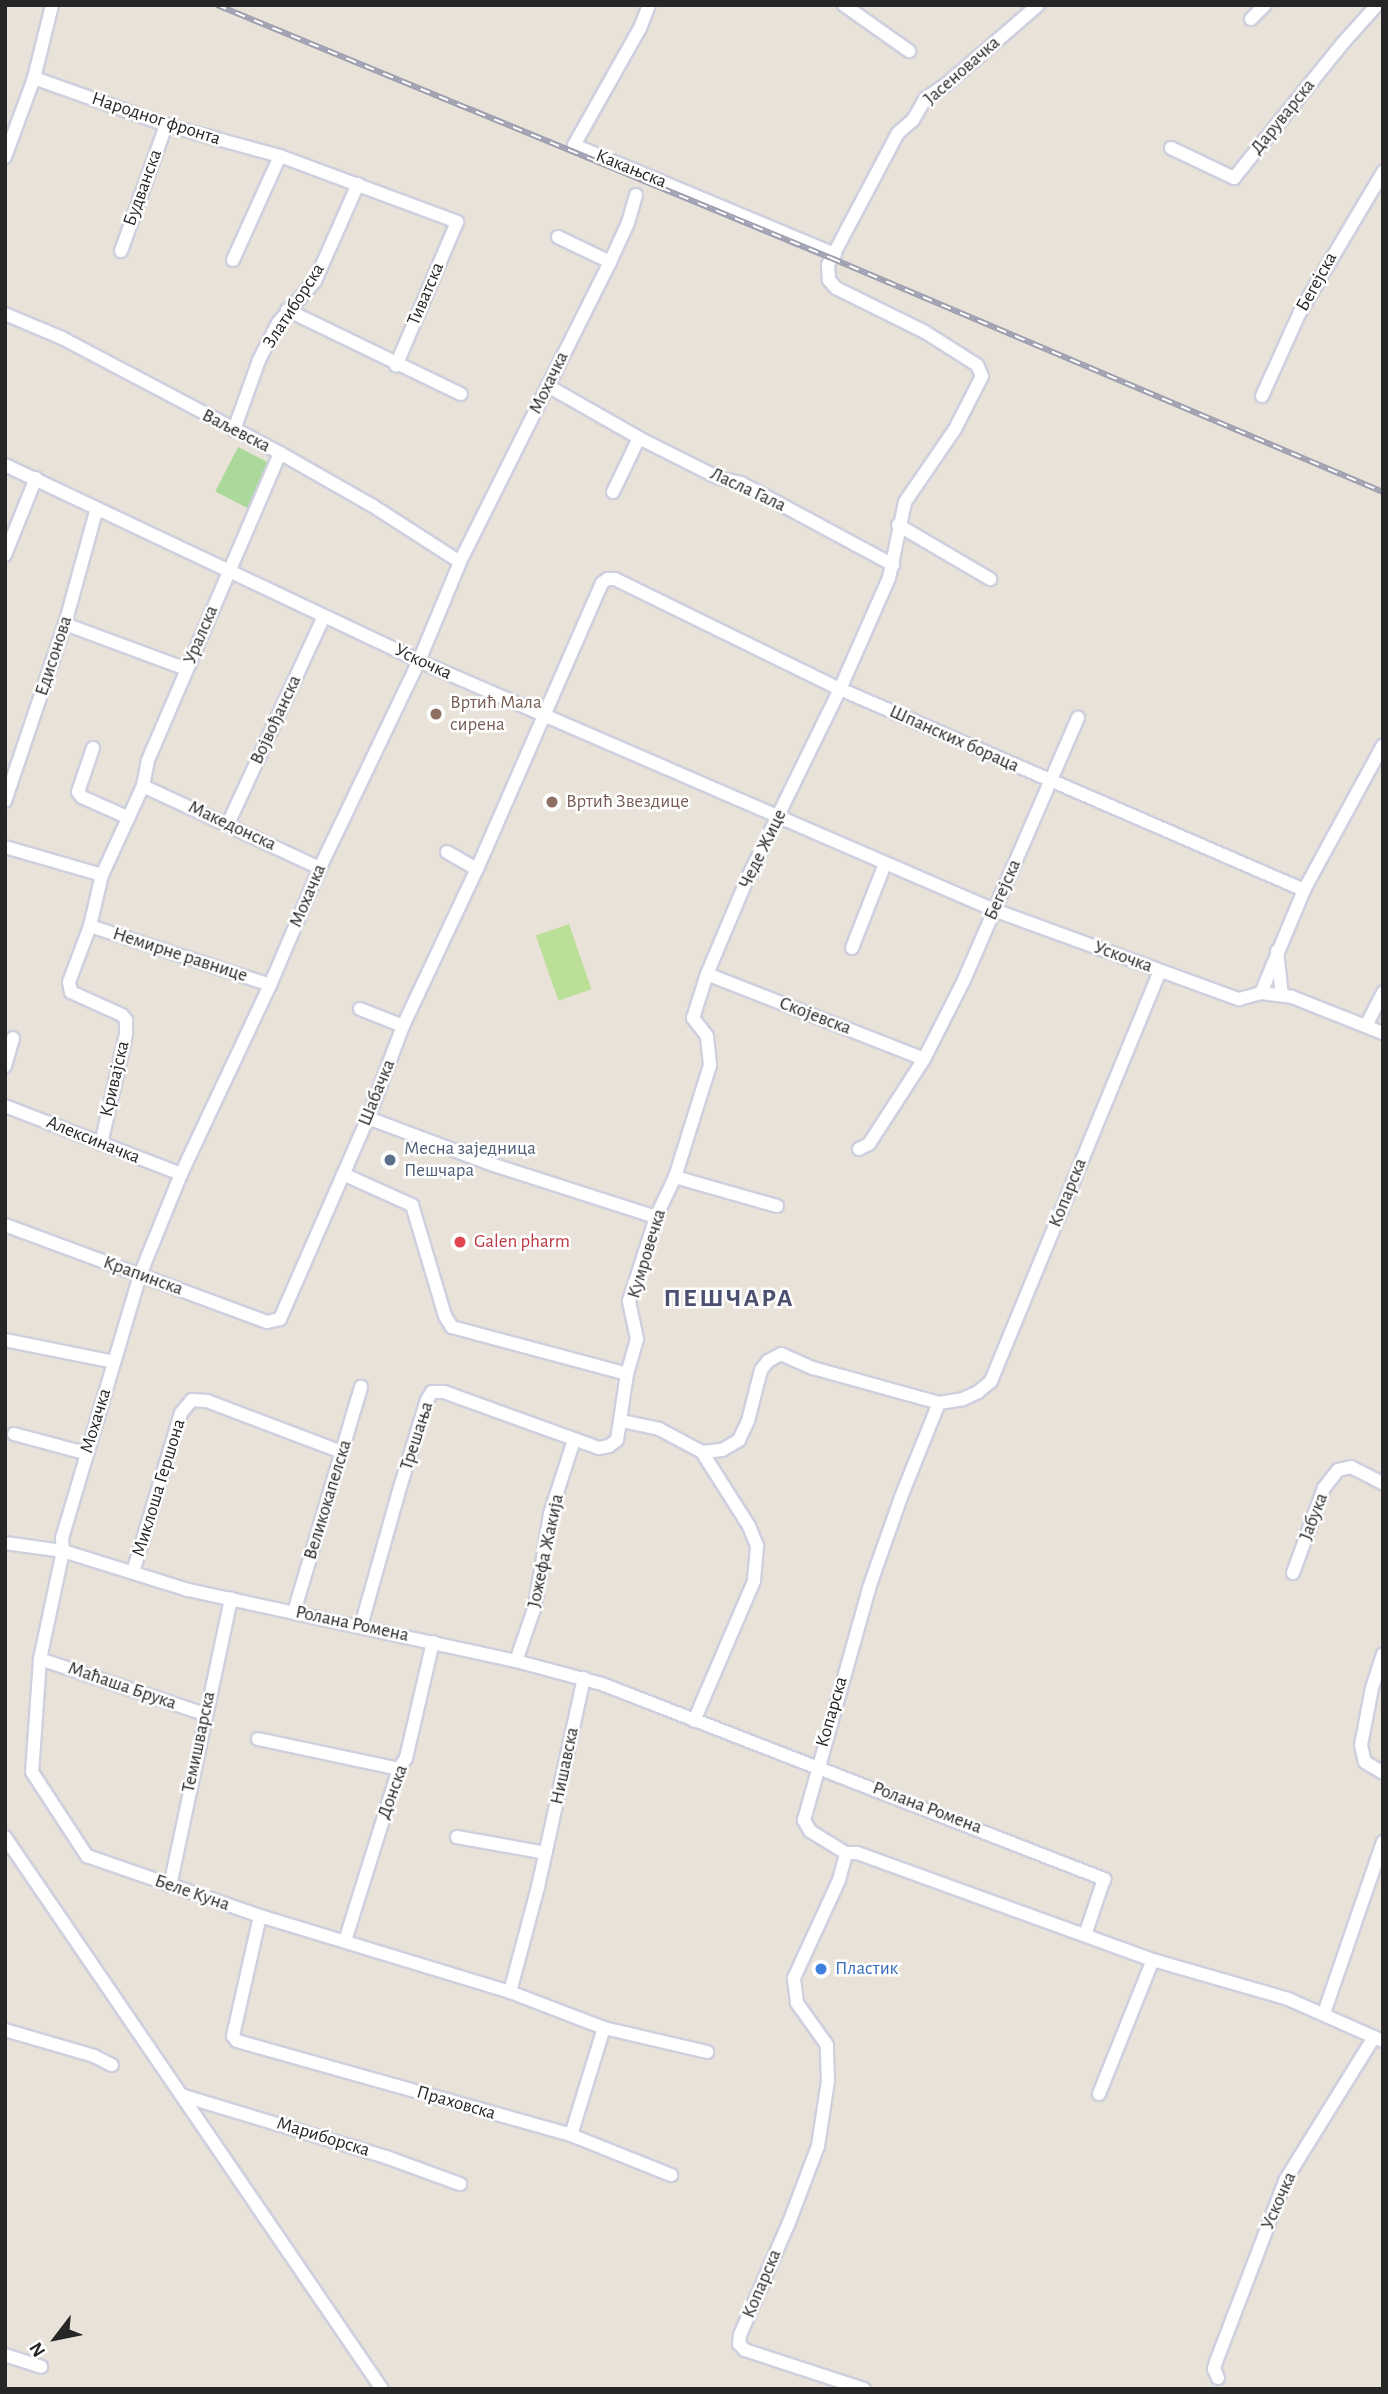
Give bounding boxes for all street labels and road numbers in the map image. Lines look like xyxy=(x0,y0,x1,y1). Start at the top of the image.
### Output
street label: Јасеновачка xyxy=(919,32,1005,110)
street label: Даруварска xyxy=(1246,75,1320,159)
street label: Народног фронта xyxy=(89,87,223,151)
street label: Какањска xyxy=(592,145,670,193)
street label: Будванска xyxy=(119,147,167,229)
street label: Бегејска xyxy=(1291,248,1343,316)
street label: Златиборска xyxy=(258,259,330,353)
street label: Тиватска xyxy=(403,259,449,329)
street label: Мохачка xyxy=(524,348,574,418)
street label: Ваљевска xyxy=(198,404,274,458)
street label: Ласла Гала xyxy=(707,463,789,517)
street label: Уралска xyxy=(179,602,223,668)
street label: Едисонова xyxy=(30,613,78,699)
street label: Ускочка xyxy=(391,639,455,685)
street label: Војвођанска xyxy=(245,672,307,768)
street label: Шпанских бораца xyxy=(886,700,1022,778)
street label: Македонска xyxy=(184,796,280,856)
street label: Чеде Жице xyxy=(734,806,792,892)
street label: Бегејска xyxy=(980,856,1026,924)
street label: Мохачка xyxy=(285,861,331,931)
street label: Немирне равнице xyxy=(110,922,250,988)
street label: Ускочка xyxy=(1091,936,1155,978)
street label: Скојевска xyxy=(776,992,854,1040)
street label: Кривајска xyxy=(95,1039,135,1119)
street label: Шабачка xyxy=(353,1056,401,1130)
street label: Алексиначка xyxy=(43,1111,143,1169)
street label: Копарска xyxy=(1044,1155,1092,1231)
street label: Кумровечка xyxy=(623,1207,671,1301)
street label: Крапинска xyxy=(100,1251,186,1301)
street label: Мохачка xyxy=(75,1386,117,1456)
street label: Трешања xyxy=(395,1399,439,1473)
street label: Миклоша Гершона xyxy=(127,1416,191,1560)
street label: Великокапелска xyxy=(299,1437,357,1563)
street label: Јабука xyxy=(1295,1490,1333,1544)
street label: Јожефа Жакија xyxy=(523,1492,569,1610)
street label: Ролана Ромена xyxy=(293,1601,411,1647)
street label: Маћаша Брука xyxy=(65,1657,179,1715)
street label: Копарска xyxy=(811,1674,853,1750)
street label: Темишварска xyxy=(177,1689,221,1795)
street label: Нишавска xyxy=(546,1725,584,1807)
street label: Донска xyxy=(373,1762,413,1822)
street label: Ролана Ромена xyxy=(869,1777,985,1839)
street label: Беле Куна xyxy=(151,1870,233,1916)
street label: Праховска xyxy=(414,2081,498,2125)
street label: Мариборска xyxy=(274,2112,372,2162)
street label: Ускочка xyxy=(1256,2169,1302,2233)
street label: Копарска xyxy=(737,2246,787,2322)

